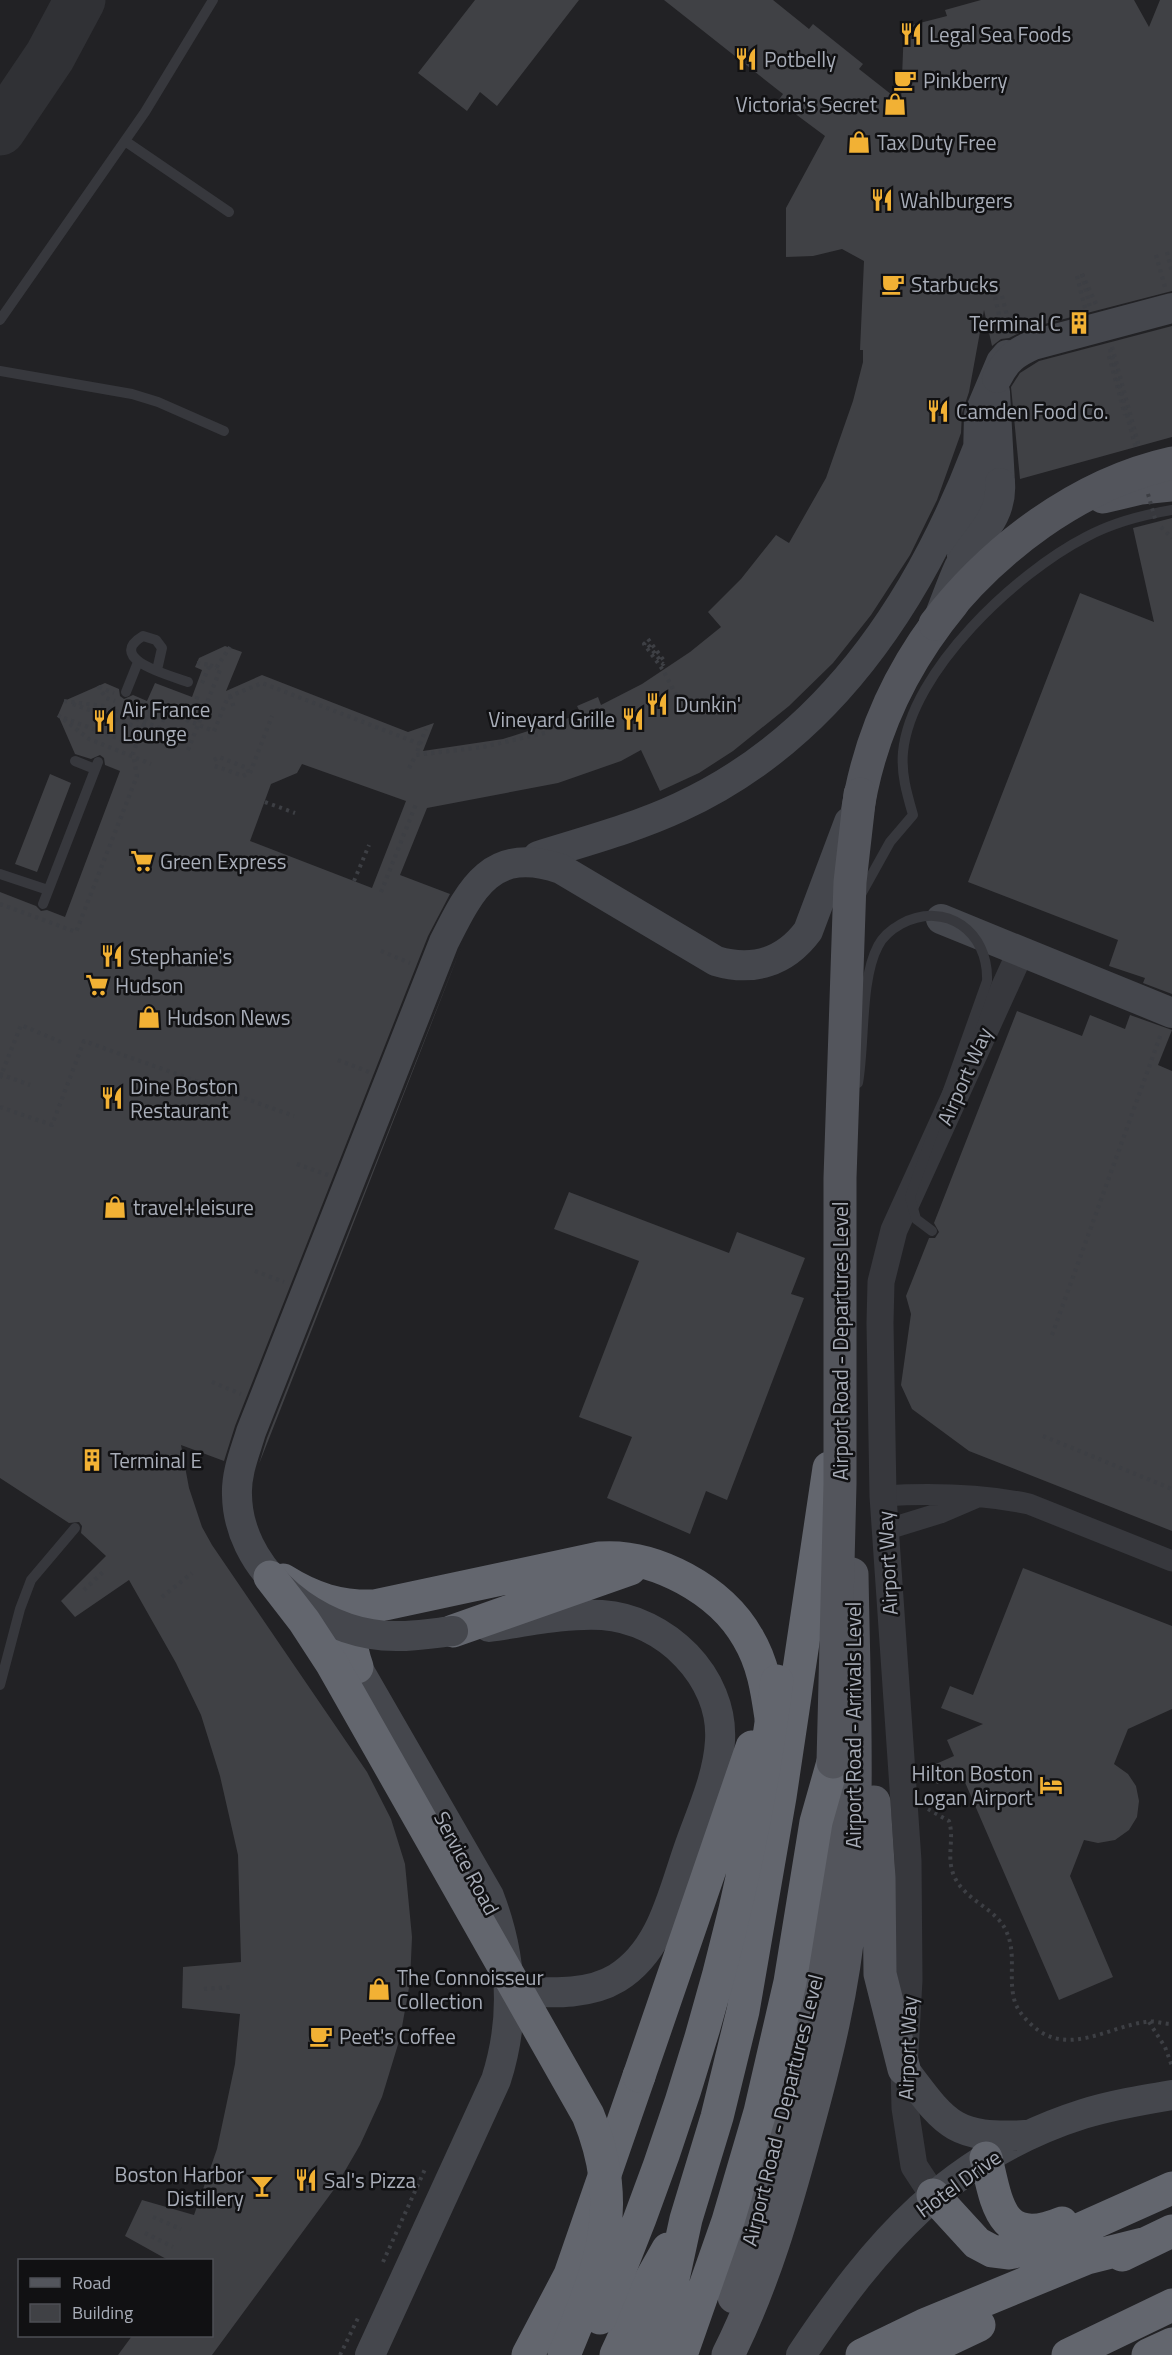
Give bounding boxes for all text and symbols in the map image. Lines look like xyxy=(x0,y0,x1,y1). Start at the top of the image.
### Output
place label: Legal Sea Foods xyxy=(929,18,1071,50)
restaurant icon: Legal Sea Foods xyxy=(898,21,924,47)
place label: Potbelly xyxy=(764,43,836,75)
restaurant icon: Potbelly xyxy=(733,46,759,72)
place label: Pinkberry xyxy=(923,64,1008,96)
cafe icon: Pinkberry xyxy=(892,67,918,93)
place label: Victoria's Secret xyxy=(736,88,878,120)
shop icon: Victoria's Secret xyxy=(882,91,908,117)
place label: Tax Duty Free xyxy=(877,126,997,158)
shop icon: Tax Duty Free xyxy=(846,129,872,155)
place label: Wahlburgers xyxy=(900,184,1013,216)
restaurant icon: Wahlburgers xyxy=(869,187,895,213)
place label: Starbucks xyxy=(911,268,999,300)
cafe icon: Starbucks xyxy=(880,271,906,297)
place label: Terminal C xyxy=(969,307,1061,339)
building icon: Terminal C xyxy=(1066,310,1092,336)
place label: Camden Food Co. xyxy=(956,395,1109,427)
restaurant icon: Camden Food Co. xyxy=(925,398,951,424)
place label: Dunkin' xyxy=(675,688,741,720)
restaurant icon: Dunkin' xyxy=(644,691,670,717)
place label: Air France Lounge xyxy=(122,693,210,749)
place label: Vineyard Grille xyxy=(488,703,615,735)
restaurant icon: Vineyard Grille xyxy=(620,706,646,732)
restaurant icon: Air France Lounge xyxy=(91,708,117,734)
place label: Green Express xyxy=(160,845,286,877)
supermarket icon: Green Express xyxy=(129,848,155,874)
place label: Stephanie's xyxy=(130,940,232,972)
restaurant icon: Stephanie's xyxy=(99,943,125,969)
place label: Hudson xyxy=(115,969,184,1001)
supermarket icon: Hudson xyxy=(84,972,110,998)
place label: Hudson News xyxy=(167,1001,290,1033)
shop icon: Hudson News xyxy=(136,1004,162,1030)
street label: Airport Way xyxy=(928,1022,1000,1130)
place label: Dine Boston Restaurant xyxy=(130,1070,238,1126)
restaurant icon: Dine Boston Restaurant xyxy=(99,1085,125,1111)
place label: travel+leisure xyxy=(133,1191,254,1223)
shop icon: travel+leisure xyxy=(102,1194,128,1220)
street label: Airport Road - Departures Level xyxy=(824,1201,856,1481)
place label: Terminal E xyxy=(110,1444,202,1476)
building icon: Terminal E xyxy=(79,1447,105,1473)
street label: Airport Way xyxy=(868,1510,906,1616)
street label: Airport Road - Arrivals Level xyxy=(837,1602,869,1848)
place label: Hilton Boston Logan Airport xyxy=(911,1757,1034,1813)
hotel icon: Hilton Boston Logan Airport xyxy=(1038,1772,1064,1798)
street label: Service Road xyxy=(426,1805,508,1921)
place label: The Connoisseur Collection xyxy=(397,1961,544,2017)
street label: Airport Road - Departures Level xyxy=(733,1971,831,2249)
shop icon: The Connoisseur Collection xyxy=(366,1976,392,2002)
street label: Airport Way xyxy=(889,1995,925,2101)
place label: Peet's Coffee xyxy=(339,2020,456,2052)
cafe icon: Peet's Coffee xyxy=(308,2023,334,2049)
street label: Hotel Drive xyxy=(909,2141,1007,2225)
place label: Boston Harbor Distillery xyxy=(114,2158,244,2214)
place label: Sal's Pizza xyxy=(324,2164,417,2196)
restaurant icon: Sal's Pizza xyxy=(293,2167,319,2193)
bar icon: Boston Harbor Distillery xyxy=(249,2173,275,2199)
legend xyxy=(18,2259,213,2337)
text: Road xyxy=(72,2269,111,2296)
text: Building xyxy=(72,2299,133,2326)

